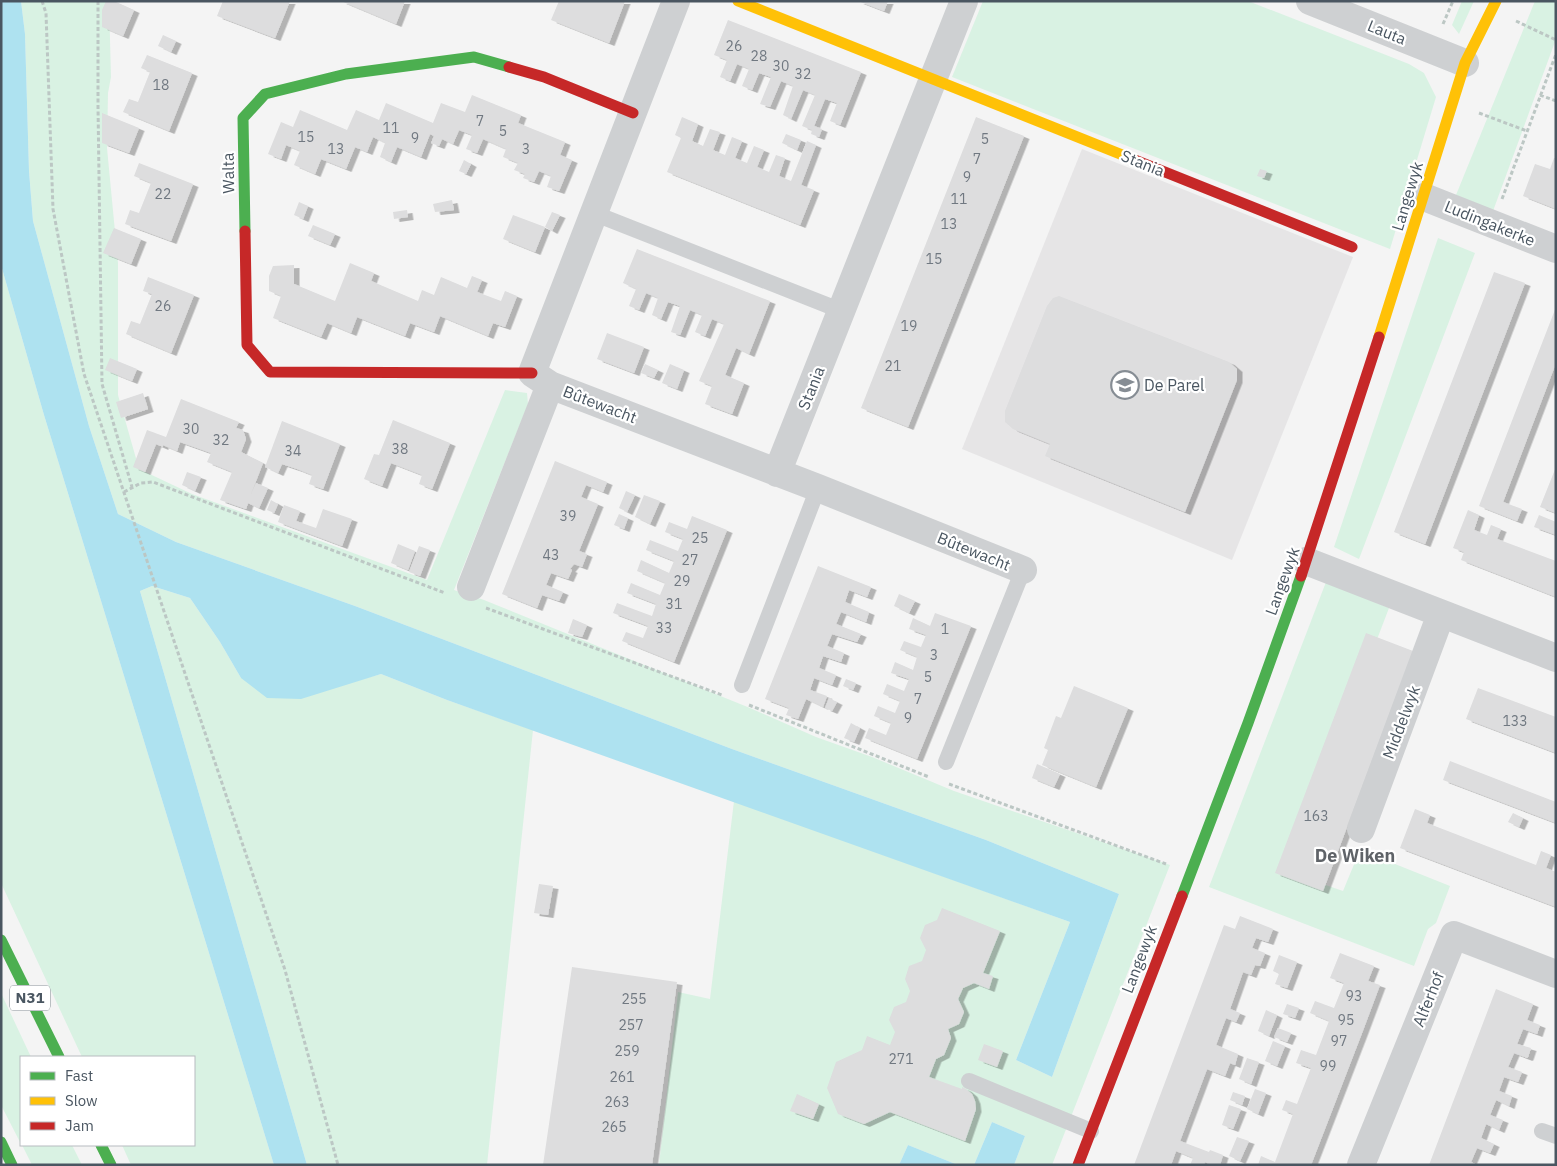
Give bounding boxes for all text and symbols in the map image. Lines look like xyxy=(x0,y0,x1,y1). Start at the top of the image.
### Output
street label: Lauta xyxy=(1365,15,1410,49)
house number: 26 xyxy=(726,37,742,55)
house number: 28 xyxy=(751,47,767,65)
house number: 30 xyxy=(773,57,789,75)
house number: 32 xyxy=(795,65,811,83)
house number: 18 xyxy=(153,76,169,94)
house number: 7 xyxy=(476,112,484,130)
house number: 11 xyxy=(383,119,399,137)
house number: 5 xyxy=(499,122,507,140)
house number: 15 xyxy=(298,128,314,146)
house number: 9 xyxy=(411,129,419,147)
house number: 5 xyxy=(981,130,989,148)
house number: 13 xyxy=(328,140,344,158)
house number: 3 xyxy=(522,140,530,158)
street label: Stania xyxy=(1118,145,1168,181)
house number: 7 xyxy=(973,150,981,168)
street label: Walta xyxy=(218,152,238,194)
street label: Langewyk xyxy=(1387,158,1427,233)
house number: 9 xyxy=(963,168,971,186)
house number: 22 xyxy=(155,185,171,203)
house number: 11 xyxy=(951,190,967,208)
street label: Ludingakerke xyxy=(1442,196,1538,250)
house number: 13 xyxy=(941,215,957,233)
house number: 15 xyxy=(926,250,942,268)
house number: 26 xyxy=(155,297,171,315)
house number: 19 xyxy=(901,317,917,335)
house number: 21 xyxy=(885,357,901,375)
street label: Stania xyxy=(793,363,829,413)
school or university icon: De Parel xyxy=(1110,370,1140,400)
place label: De Parel xyxy=(1144,375,1204,395)
street label: Bûtewacht xyxy=(560,381,640,427)
house number: 30 xyxy=(183,420,199,438)
house number: 32 xyxy=(213,431,229,449)
house number: 38 xyxy=(392,440,408,458)
house number: 34 xyxy=(285,442,301,460)
house number: 39 xyxy=(560,507,576,525)
street label: Bûtewacht xyxy=(934,527,1014,575)
house number: 25 xyxy=(692,529,708,547)
street label: Langewyk xyxy=(1260,544,1304,618)
house number: 43 xyxy=(543,546,559,564)
house number: 27 xyxy=(682,551,698,569)
house number: 29 xyxy=(674,572,690,590)
house number: 31 xyxy=(666,595,682,613)
house number: 33 xyxy=(656,619,672,637)
house number: 1 xyxy=(941,620,949,638)
house number: 3 xyxy=(930,646,938,664)
house number: 5 xyxy=(924,668,932,686)
street label: Middelwyk xyxy=(1378,682,1424,762)
house number: 7 xyxy=(914,690,922,708)
house number: 9 xyxy=(904,709,912,727)
house number: 133 xyxy=(1502,712,1528,730)
house number: 163 xyxy=(1303,807,1329,825)
district label: De Wiken xyxy=(1315,844,1395,867)
street label: Langewyk xyxy=(1117,922,1161,996)
street label: Alferhof xyxy=(1408,969,1448,1029)
road number: N31 xyxy=(10,986,50,1010)
house number: 93 xyxy=(1346,987,1362,1005)
house number: 255 xyxy=(621,990,647,1008)
house number: 95 xyxy=(1338,1011,1354,1029)
house number: 257 xyxy=(618,1016,644,1034)
house number: 97 xyxy=(1331,1032,1347,1050)
house number: 259 xyxy=(614,1042,640,1060)
house number: 271 xyxy=(888,1050,914,1068)
legend xyxy=(20,1056,195,1146)
house number: 99 xyxy=(1320,1057,1336,1075)
text: Fast xyxy=(65,1066,93,1085)
house number: 261 xyxy=(609,1068,635,1086)
text: Slow xyxy=(65,1091,98,1110)
house number: 263 xyxy=(604,1093,630,1111)
text: Jam xyxy=(65,1116,94,1135)
house number: 265 xyxy=(601,1118,627,1136)

